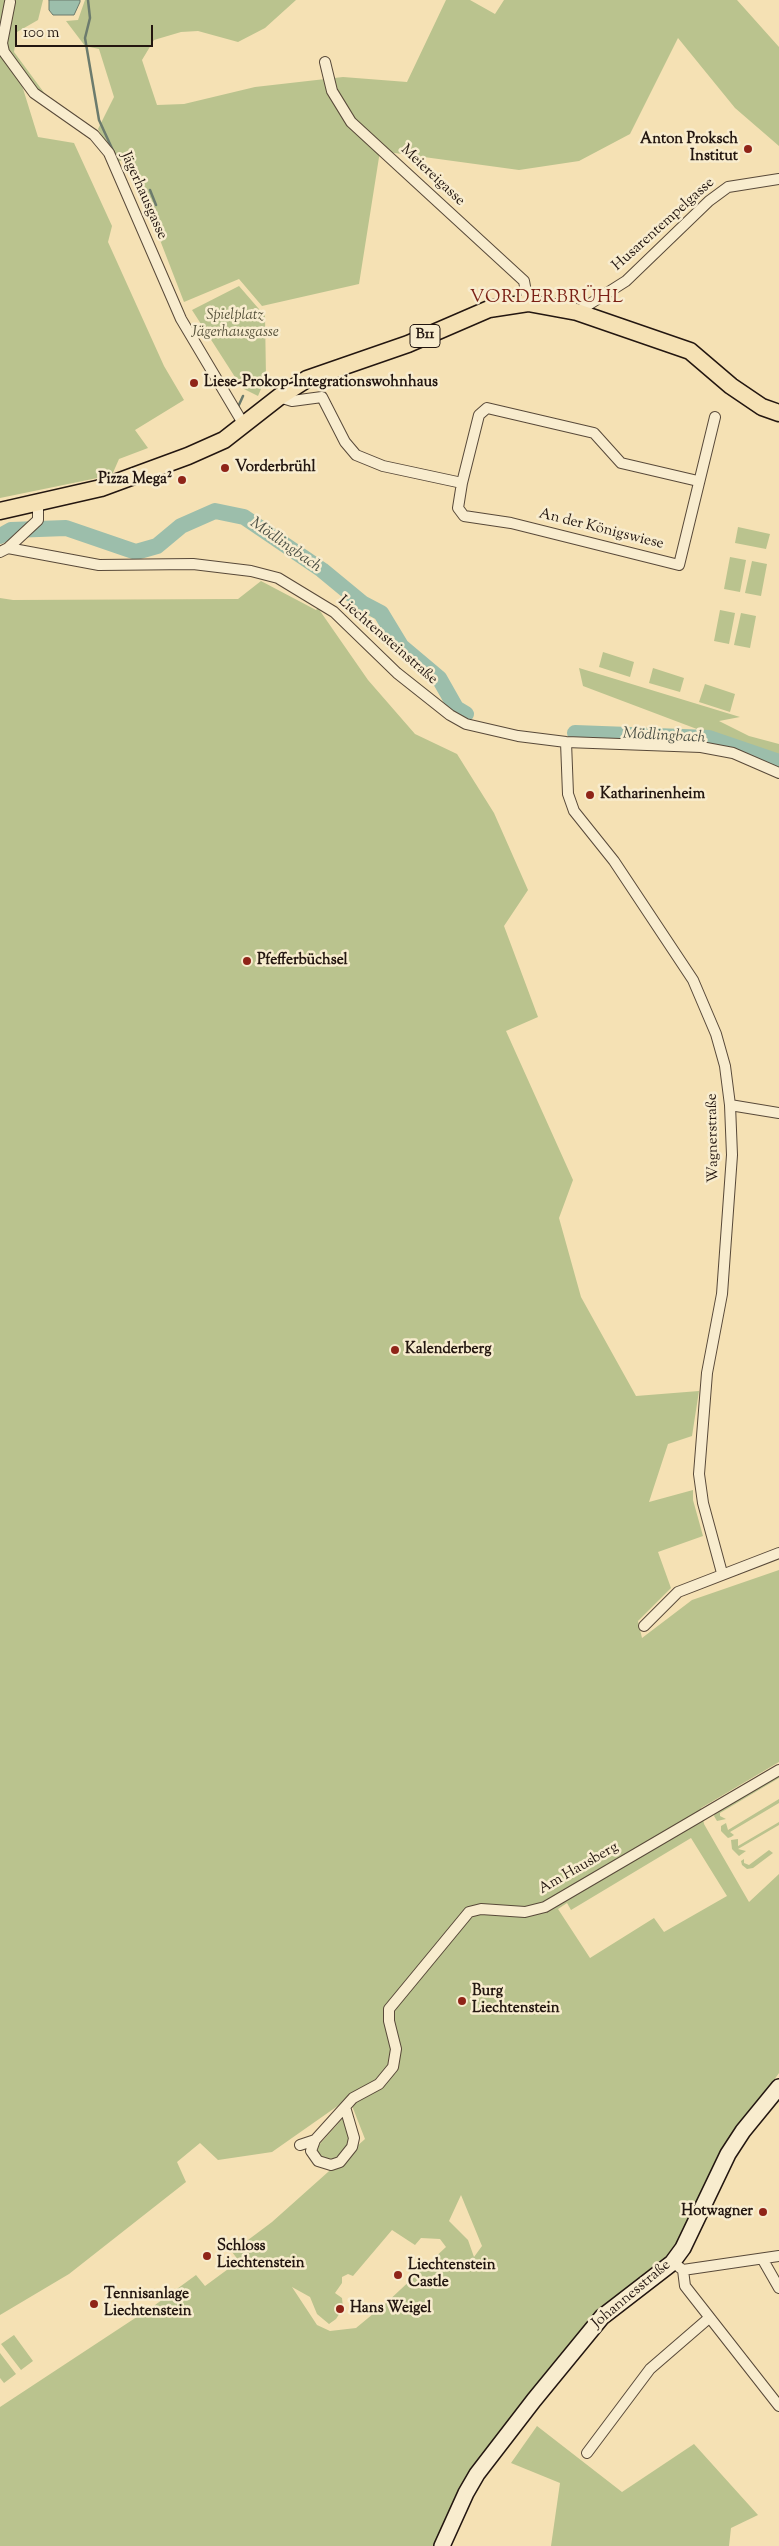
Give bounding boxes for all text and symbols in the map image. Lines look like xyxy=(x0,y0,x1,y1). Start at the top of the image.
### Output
scale bar xyxy=(18,15,155,47)
text: 100 m xyxy=(23,23,59,44)
place label: Anton Proksch Institut xyxy=(640,131,738,166)
street label: Meiereigasse xyxy=(396,142,468,210)
marker: Anton Proksch Institut xyxy=(742,143,754,155)
street label: Jägerhausgasse xyxy=(116,149,170,243)
street label: Husarentempelgasse xyxy=(609,174,719,276)
district label: VORDERBRÜHL xyxy=(468,288,626,310)
park label: Spielplatz Jägerhausgasse xyxy=(191,307,279,342)
road number: B11 xyxy=(410,324,440,348)
place label: Liese-Prokop-Integrationswohnhaus xyxy=(204,374,438,392)
marker: Liese-Prokop-Integrationswohnhaus xyxy=(188,377,200,389)
place label: Vorderbrühl xyxy=(235,459,316,477)
marker: Vorderbrühl xyxy=(219,462,231,474)
place label: Pizza Mega² xyxy=(98,471,172,489)
marker: Pizza Mega² xyxy=(176,474,188,486)
street label: An der Königswiese xyxy=(537,506,665,554)
water label: Mödlingbach xyxy=(246,514,324,578)
street label: Liechtensteinstraße xyxy=(333,593,441,689)
water label: Mödlingbach xyxy=(622,725,706,749)
place label: Katharinenheim xyxy=(600,786,705,804)
marker: Katharinenheim xyxy=(584,789,596,801)
place label: Pfefferbüchsel xyxy=(257,952,348,970)
marker: Pfefferbüchsel xyxy=(241,955,253,967)
street label: Wagnerstraße xyxy=(704,1093,724,1183)
place label: Kalenderberg xyxy=(405,1341,491,1359)
marker: Kalenderberg xyxy=(389,1344,401,1356)
street label: Am Hausberg xyxy=(536,1839,622,1899)
place label: Burg Liechtenstein xyxy=(472,1983,560,2018)
marker: Burg Liechtenstein xyxy=(456,1995,468,2007)
place label: Hotwagner xyxy=(681,2203,753,2221)
marker: Hotwagner xyxy=(757,2206,769,2218)
place label: Schloss Liechtenstein xyxy=(217,2238,305,2273)
marker: Schloss Liechtenstein xyxy=(201,2250,213,2262)
place label: Liechtenstein Castle xyxy=(408,2257,496,2292)
street label: Johannesstraße xyxy=(589,2257,675,2333)
marker: Liechtenstein Castle xyxy=(392,2269,404,2281)
place label: Tennisanlage Liechtenstein xyxy=(104,2286,192,2321)
marker: Tennisanlage Liechtenstein xyxy=(88,2298,100,2310)
place label: Hans Weigel xyxy=(350,2300,431,2318)
marker: Hans Weigel xyxy=(334,2303,346,2315)

